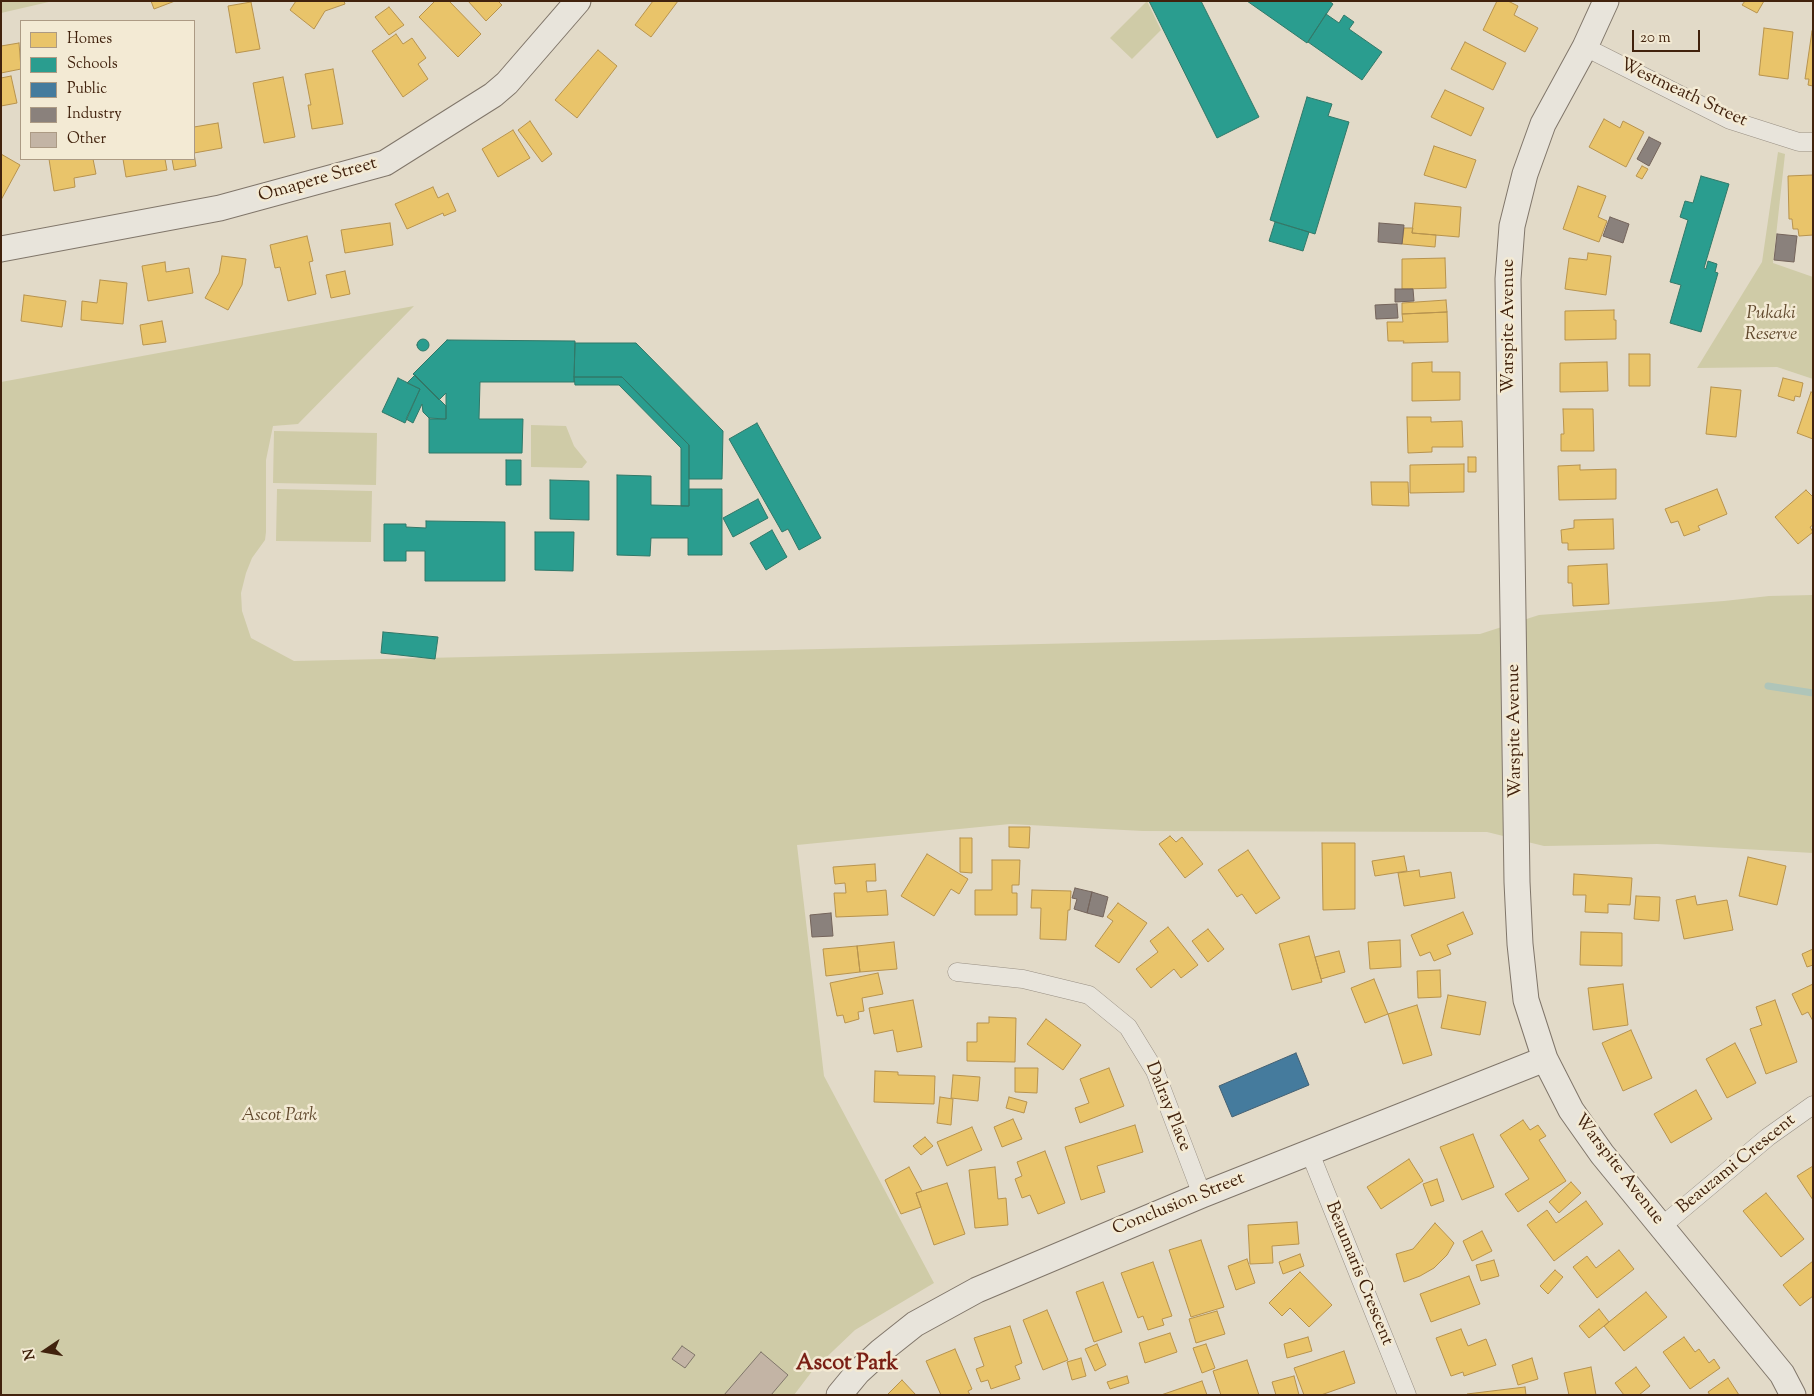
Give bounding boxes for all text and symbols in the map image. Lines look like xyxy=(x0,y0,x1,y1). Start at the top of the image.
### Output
legend xyxy=(20,20,195,160)
scale bar xyxy=(1634,20,1702,52)
text: 20 m xyxy=(1640,28,1671,49)
text: Homes xyxy=(67,29,112,50)
text: Schools xyxy=(67,54,118,75)
street label: Westmeath Street xyxy=(1616,55,1750,133)
text: Public xyxy=(67,79,107,100)
text: Industry xyxy=(67,104,122,125)
text: Other xyxy=(67,129,106,150)
street label: Omapere Street xyxy=(256,154,380,208)
street label: Warspite Avenue xyxy=(1499,259,1521,393)
park label: Pukaki Reserve xyxy=(1745,304,1797,346)
street label: Warspite Avenue xyxy=(1504,664,1528,798)
street label: Dalray Place xyxy=(1139,1059,1195,1155)
park label: Ascot Park xyxy=(241,1106,317,1128)
street label: Warspite Avenue xyxy=(1568,1110,1668,1230)
street label: Beauzami Crescent xyxy=(1673,1110,1801,1220)
street label: Conclusion Street xyxy=(1110,1169,1248,1241)
street label: Beaumaris Crescent xyxy=(1319,1199,1397,1349)
north arrow xyxy=(20,1326,70,1376)
text: N xyxy=(19,1347,41,1362)
district label: Ascot Park xyxy=(796,1352,898,1378)

